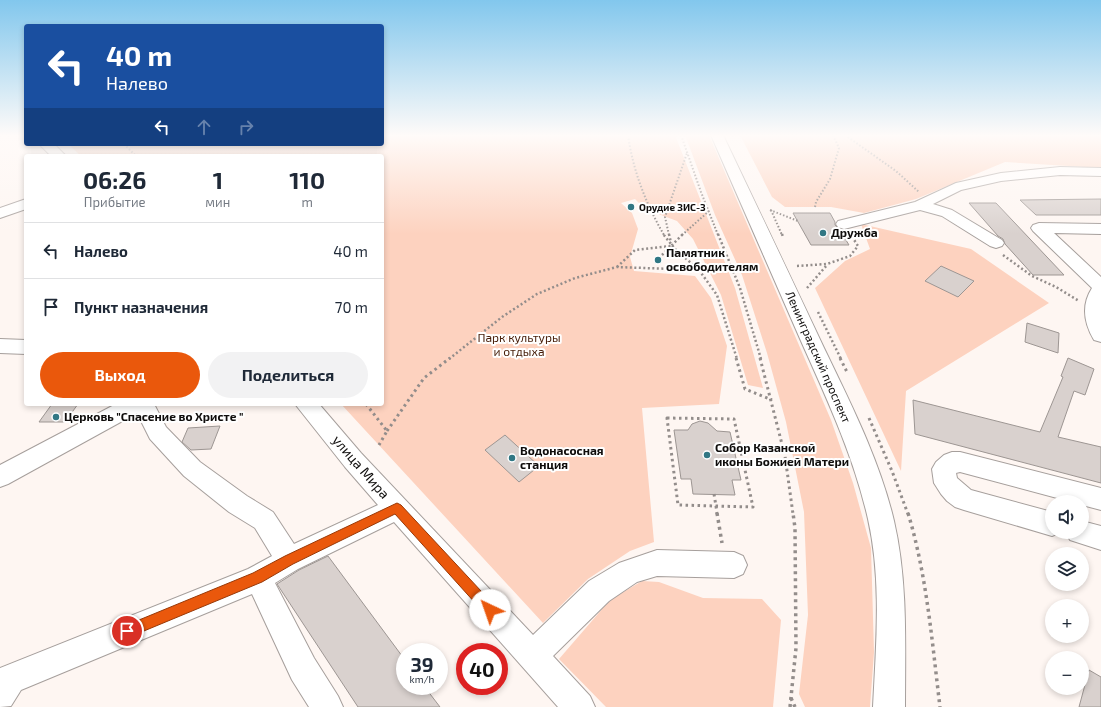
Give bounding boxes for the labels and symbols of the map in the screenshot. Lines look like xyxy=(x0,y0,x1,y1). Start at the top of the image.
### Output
place label: Орудие ЗИС-3 xyxy=(639,201,706,213)
marker: Орудие ЗИС-3 xyxy=(626,202,636,212)
place label: Дружба xyxy=(831,225,878,239)
marker: Дружба xyxy=(818,228,828,238)
place label: Памятник освободителям xyxy=(666,245,758,273)
marker: Памятник освободителям xyxy=(653,255,663,265)
street label: Ленинградский проспект xyxy=(783,288,854,425)
park label: Парк культуры и отдыха xyxy=(477,330,561,358)
place label: Церковь "Спасение во Христе " xyxy=(64,409,243,423)
marker: Церковь "Спасение во Христе " xyxy=(51,412,61,422)
street label: улица Мира xyxy=(329,431,394,502)
place label: Собор Казанской иконы Божией Матери xyxy=(715,440,849,468)
place label: Водонасосная станция xyxy=(520,443,604,471)
marker: Собор Казанской иконы Божией Матери xyxy=(702,450,712,460)
marker: Водонасосная станция xyxy=(507,453,517,463)
position arrow xyxy=(469,589,511,631)
pin xyxy=(110,614,144,648)
speed limit sign: 40 xyxy=(456,643,508,695)

